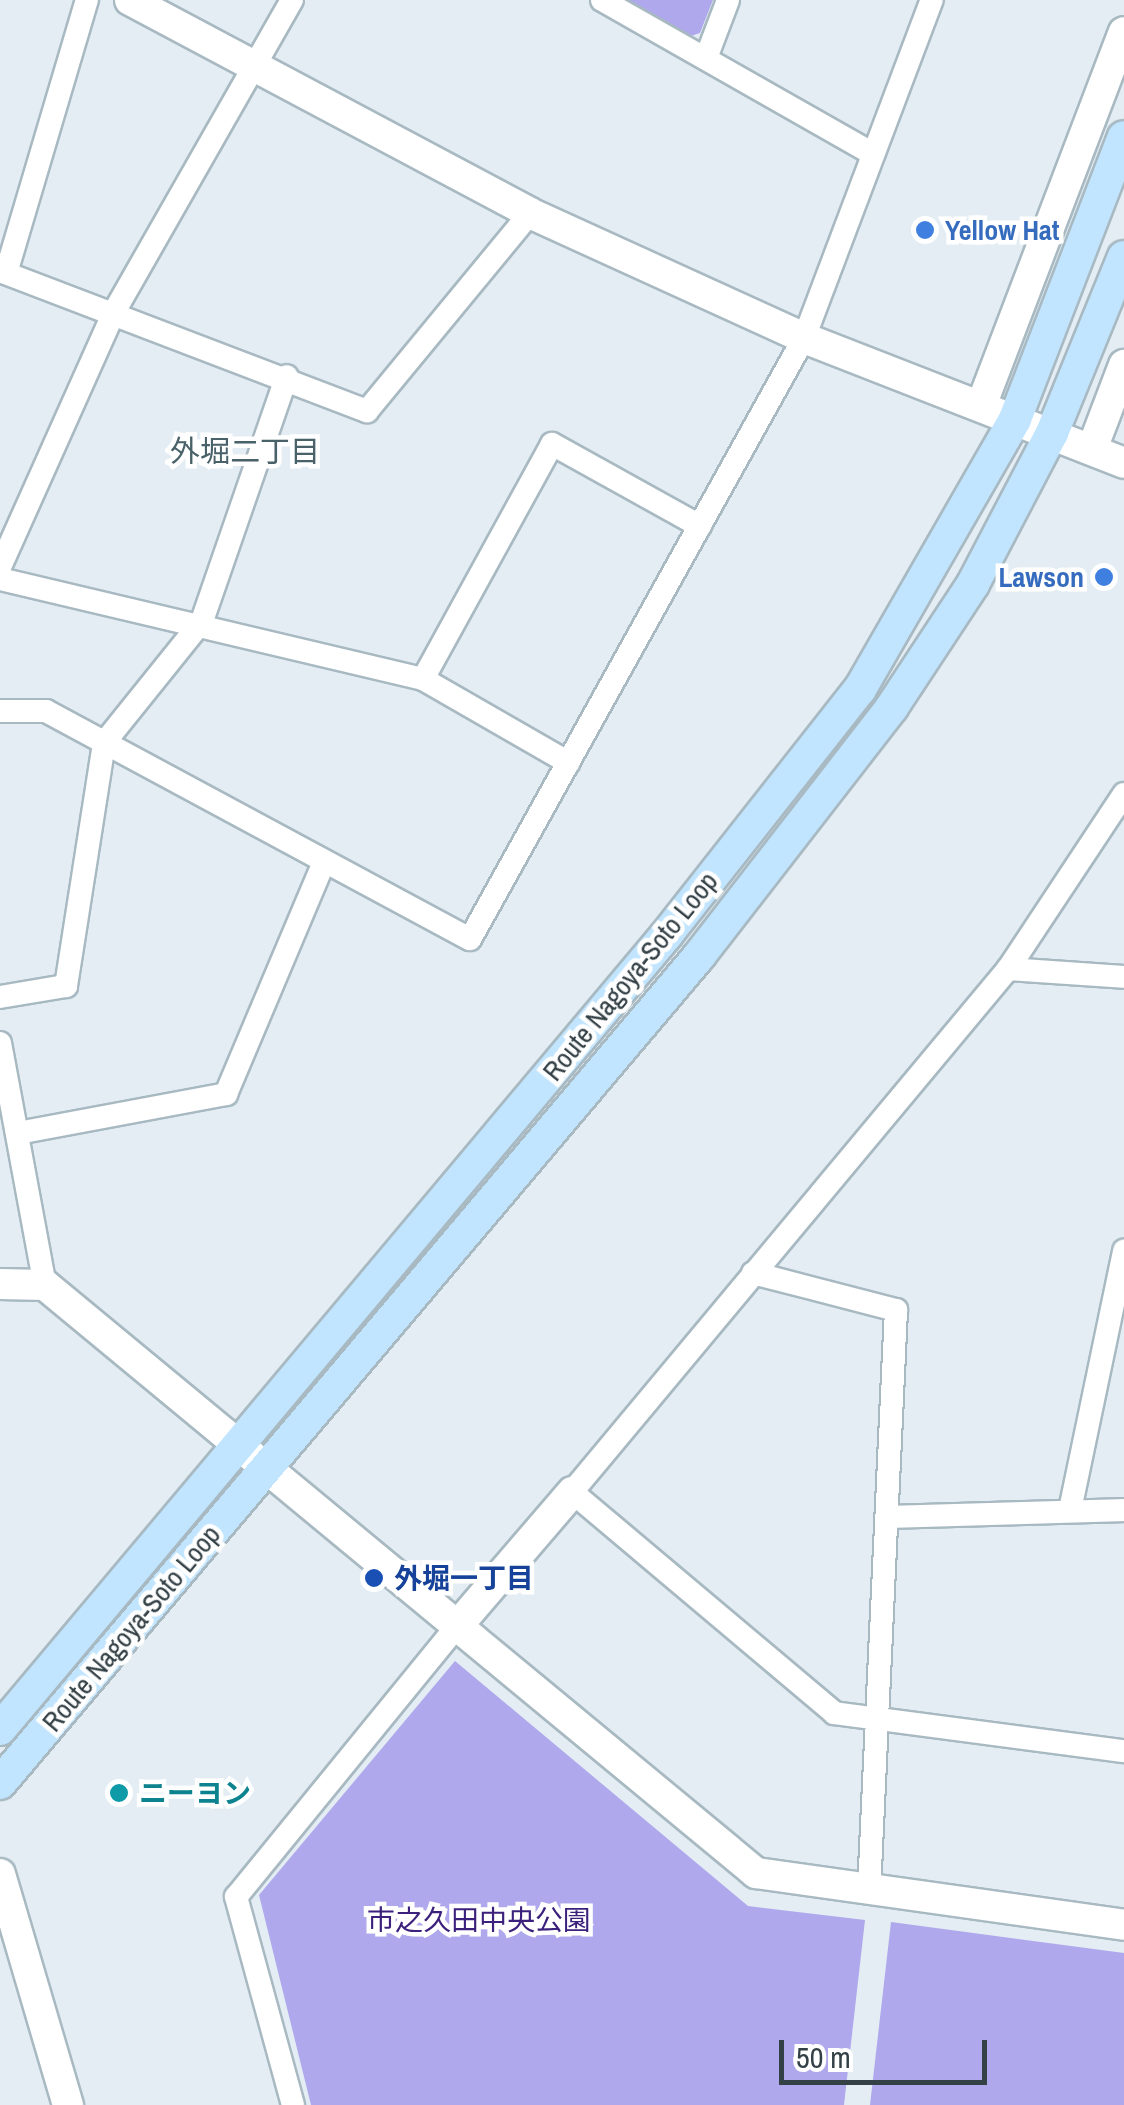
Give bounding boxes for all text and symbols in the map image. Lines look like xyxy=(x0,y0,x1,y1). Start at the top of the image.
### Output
place label: Yellow Hat xyxy=(945,213,1059,247)
marker: Yellow Hat xyxy=(914,219,936,241)
district label: 外堀二丁目 xyxy=(170,433,320,469)
place label: Lawson xyxy=(999,560,1084,594)
marker: Lawson xyxy=(1093,566,1115,588)
street label: Route Nagoya-Soto Loop xyxy=(535,865,725,1087)
street label: Route Nagoya-Soto Loop xyxy=(35,1518,227,1738)
place label: 外堀一丁目 xyxy=(394,1561,534,1595)
marker: 外堀一丁目 xyxy=(363,1567,385,1589)
place label: ニーヨン xyxy=(139,1776,251,1810)
marker: ニーヨン xyxy=(108,1782,130,1804)
park label: 市之久田中央公園 xyxy=(367,1903,591,1937)
scale bar xyxy=(784,2020,992,2082)
text: 50 m xyxy=(796,2037,851,2077)

